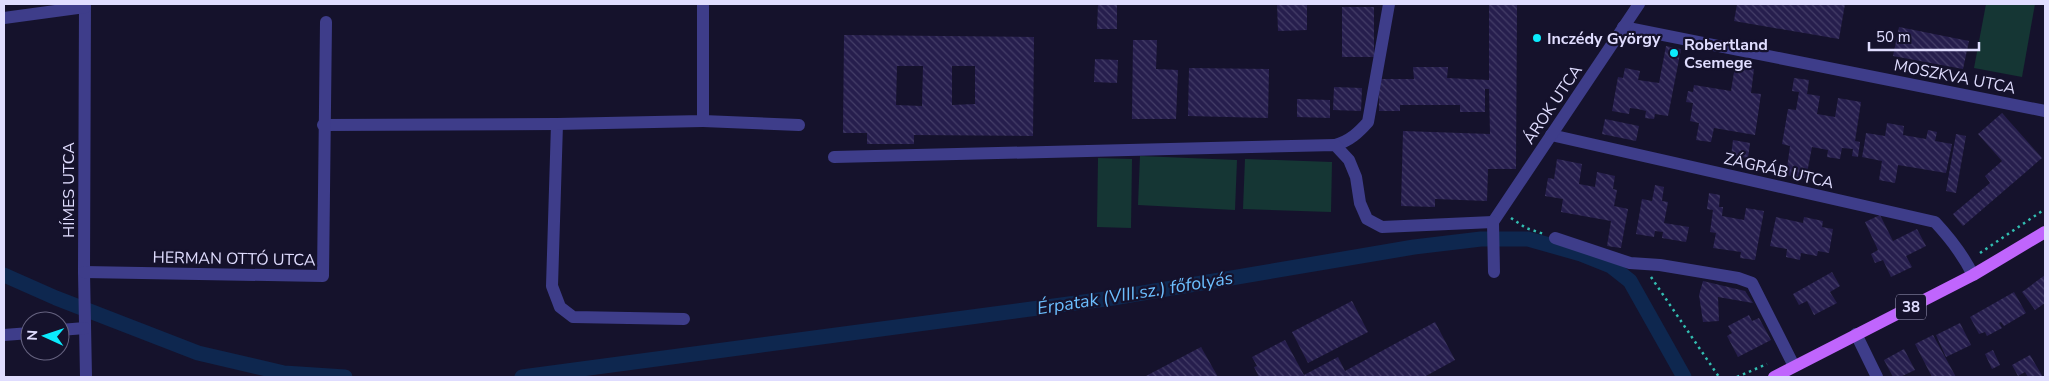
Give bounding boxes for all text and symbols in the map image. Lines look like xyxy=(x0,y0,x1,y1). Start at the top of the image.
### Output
scale bar xyxy=(1869,20,1979,52)
text: 50 m xyxy=(1876,27,1911,47)
place label: Inczédy György xyxy=(1547,28,1661,50)
marker: Inczédy György xyxy=(1531,32,1543,44)
place label: Robertland Csemege xyxy=(1684,34,1768,74)
marker: Robertland Csemege xyxy=(1668,47,1680,59)
street label: MOSZKVA UTCA xyxy=(1892,54,2018,100)
street label: ÁROK UTCA xyxy=(1518,60,1588,149)
street label: HÍMES UTCA xyxy=(58,142,80,238)
street label: ZÁGRÁB UTCA xyxy=(1722,148,1836,194)
street label: HERMAN OTTÓ UTCA xyxy=(152,247,316,271)
water label: Érpatak (VIII.sz.) főfolyás xyxy=(1035,266,1235,320)
road number: 38 xyxy=(1896,294,1926,320)
north arrow xyxy=(20,311,70,361)
text: N xyxy=(23,330,42,341)

